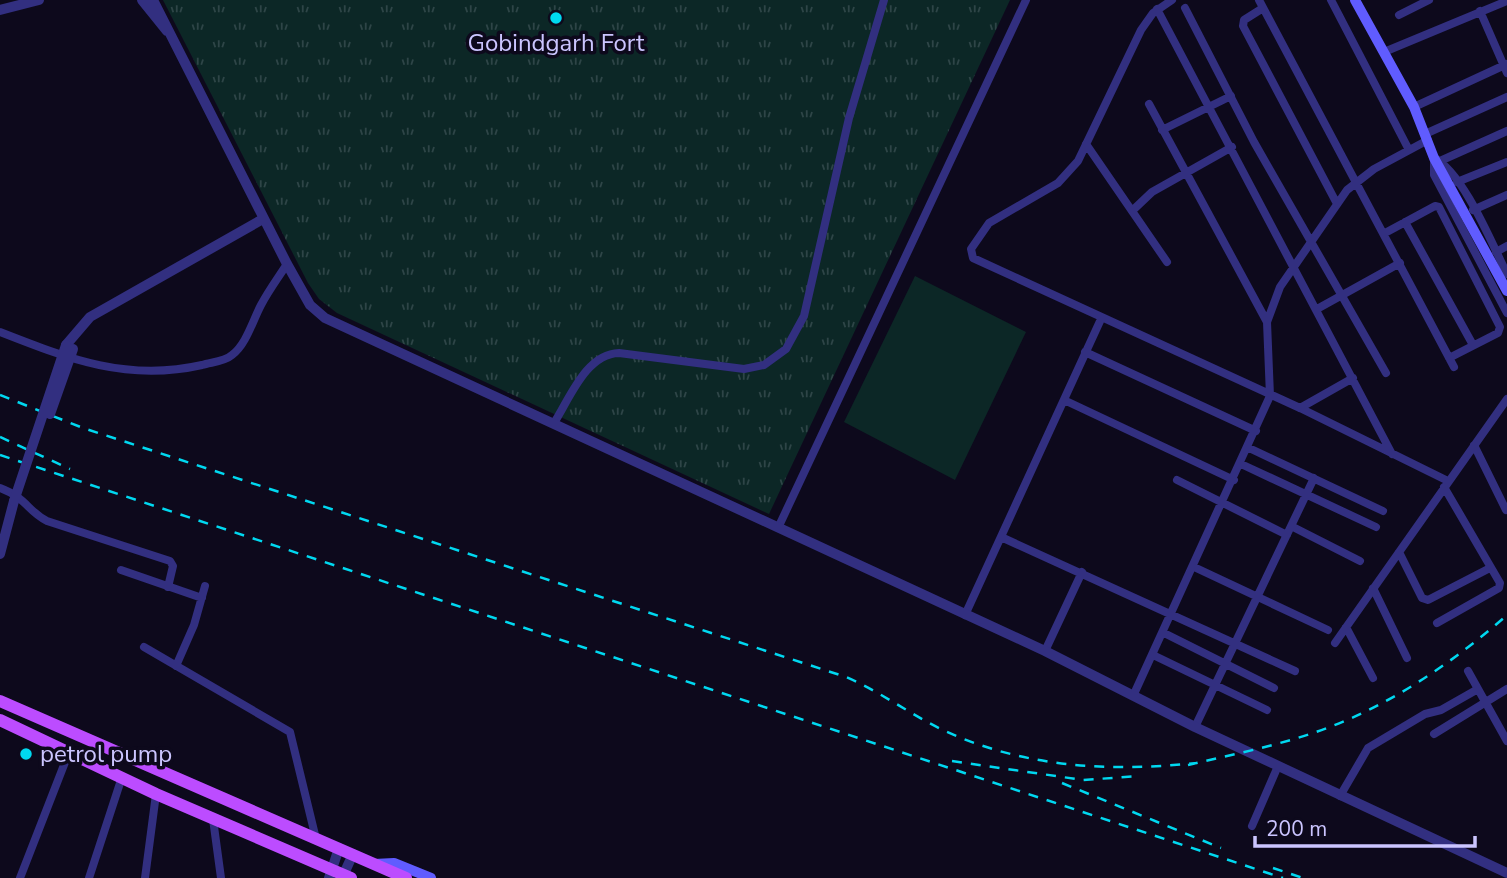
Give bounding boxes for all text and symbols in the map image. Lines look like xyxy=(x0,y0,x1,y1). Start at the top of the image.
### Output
marker: Gobindgarh Fort xyxy=(548,10,564,26)
place label: Gobindgarh Fort xyxy=(468,27,645,59)
place label: petrol pump xyxy=(40,738,172,770)
marker: petrol pump xyxy=(18,746,34,762)
scale bar xyxy=(1255,804,1476,848)
text: 200 m xyxy=(1266,815,1327,843)

